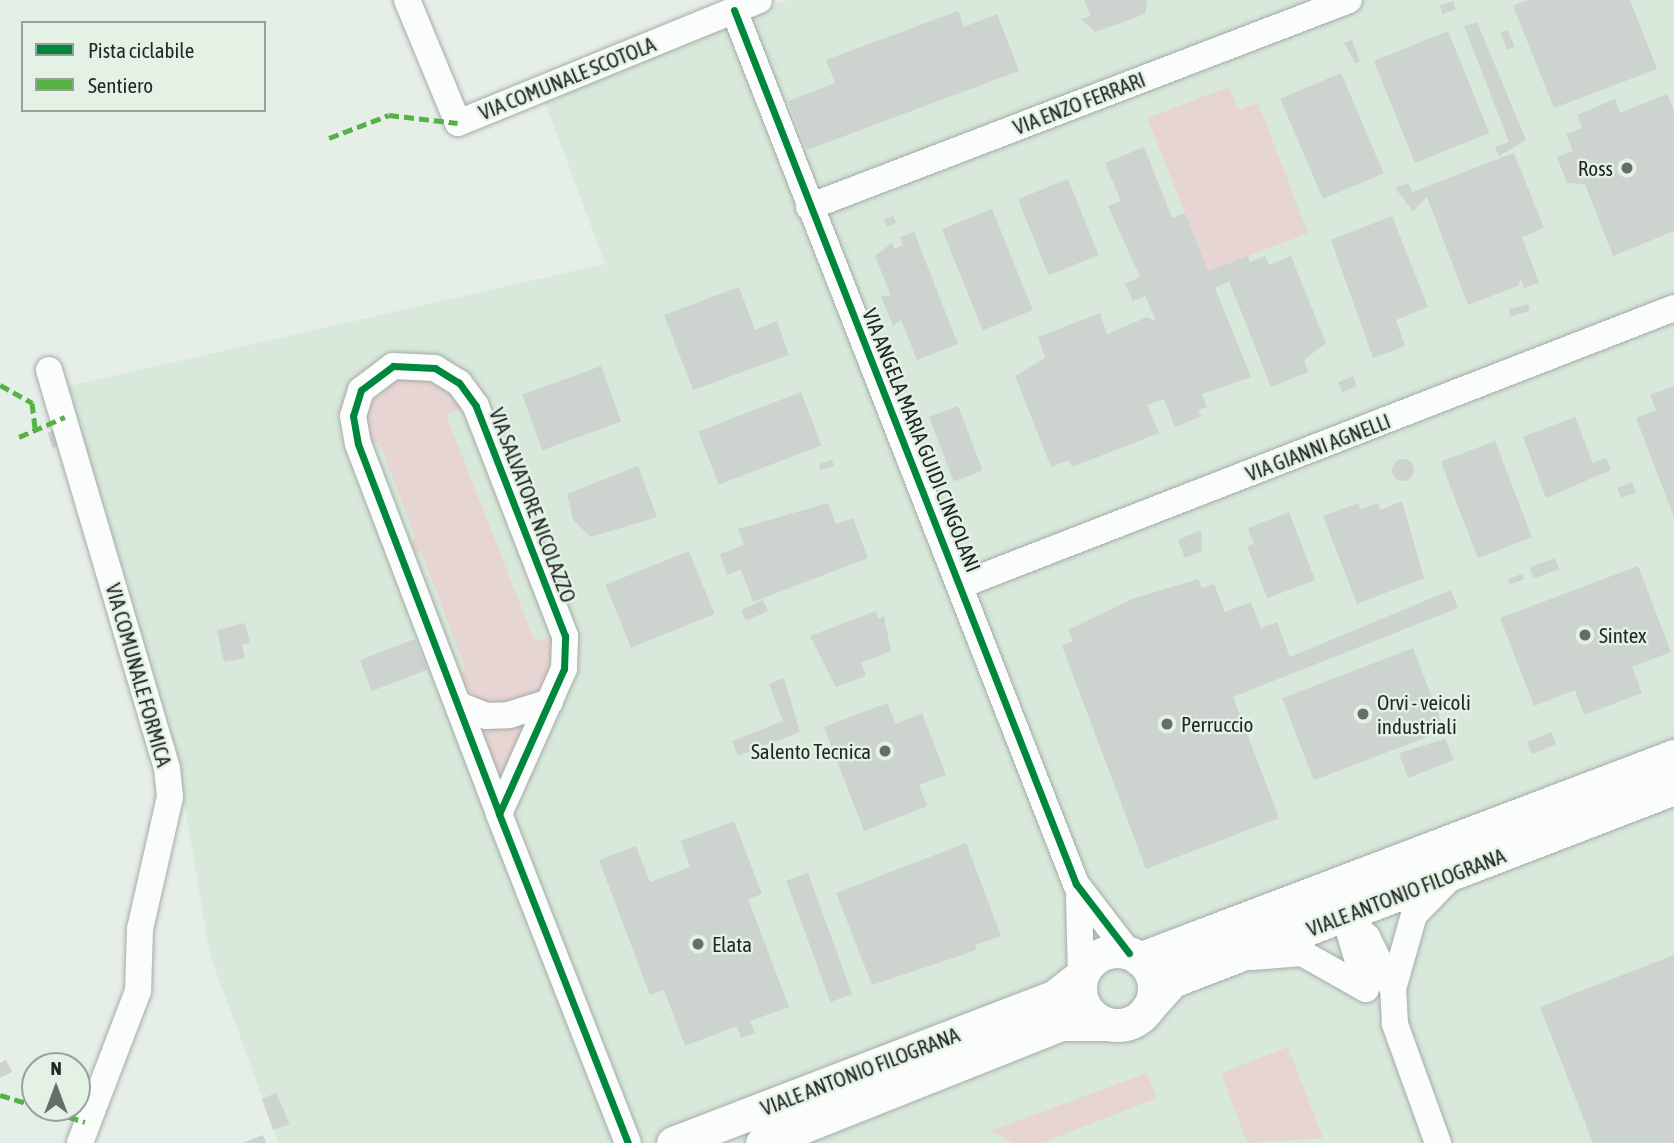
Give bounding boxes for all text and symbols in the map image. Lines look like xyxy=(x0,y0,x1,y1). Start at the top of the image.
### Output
legend xyxy=(21,21,266,112)
street label: VIA COMUNALE SCOTOLA xyxy=(475,31,659,125)
text: Pista ciclabile xyxy=(88,38,194,62)
street label: VIA ENZO FERRARI xyxy=(1009,66,1149,140)
text: Sentiero xyxy=(88,73,153,97)
place label: Ross xyxy=(1578,155,1613,181)
marker: Ross xyxy=(1619,160,1635,176)
street label: VIA ANGELA MARIA GUIDI CINGOLANI xyxy=(858,305,986,575)
street label: VIA SALVATORE NICOLAZZO xyxy=(484,404,582,606)
street label: VIA GIANNI AGNELLI xyxy=(1242,408,1394,486)
street label: VIA COMUNALE FORMICA xyxy=(101,580,177,770)
place label: Sintex xyxy=(1599,622,1646,648)
marker: Sintex xyxy=(1577,627,1593,643)
place label: Orvi - veicoli industriali xyxy=(1377,689,1471,739)
marker: Orvi - veicoli industriali xyxy=(1355,706,1371,722)
place label: Perruccio xyxy=(1181,711,1253,737)
marker: Perruccio xyxy=(1159,716,1175,732)
place label: Salento Tecnica xyxy=(751,738,871,764)
marker: Salento Tecnica xyxy=(877,743,893,759)
street label: VIALE ANTONIO FILOGRANA xyxy=(1303,842,1509,942)
place label: Elata xyxy=(712,931,752,957)
marker: Elata xyxy=(690,936,706,952)
street label: VIALE ANTONIO FILOGRANA xyxy=(757,1021,963,1121)
north arrow xyxy=(21,1052,91,1122)
text: N xyxy=(50,1057,62,1079)

